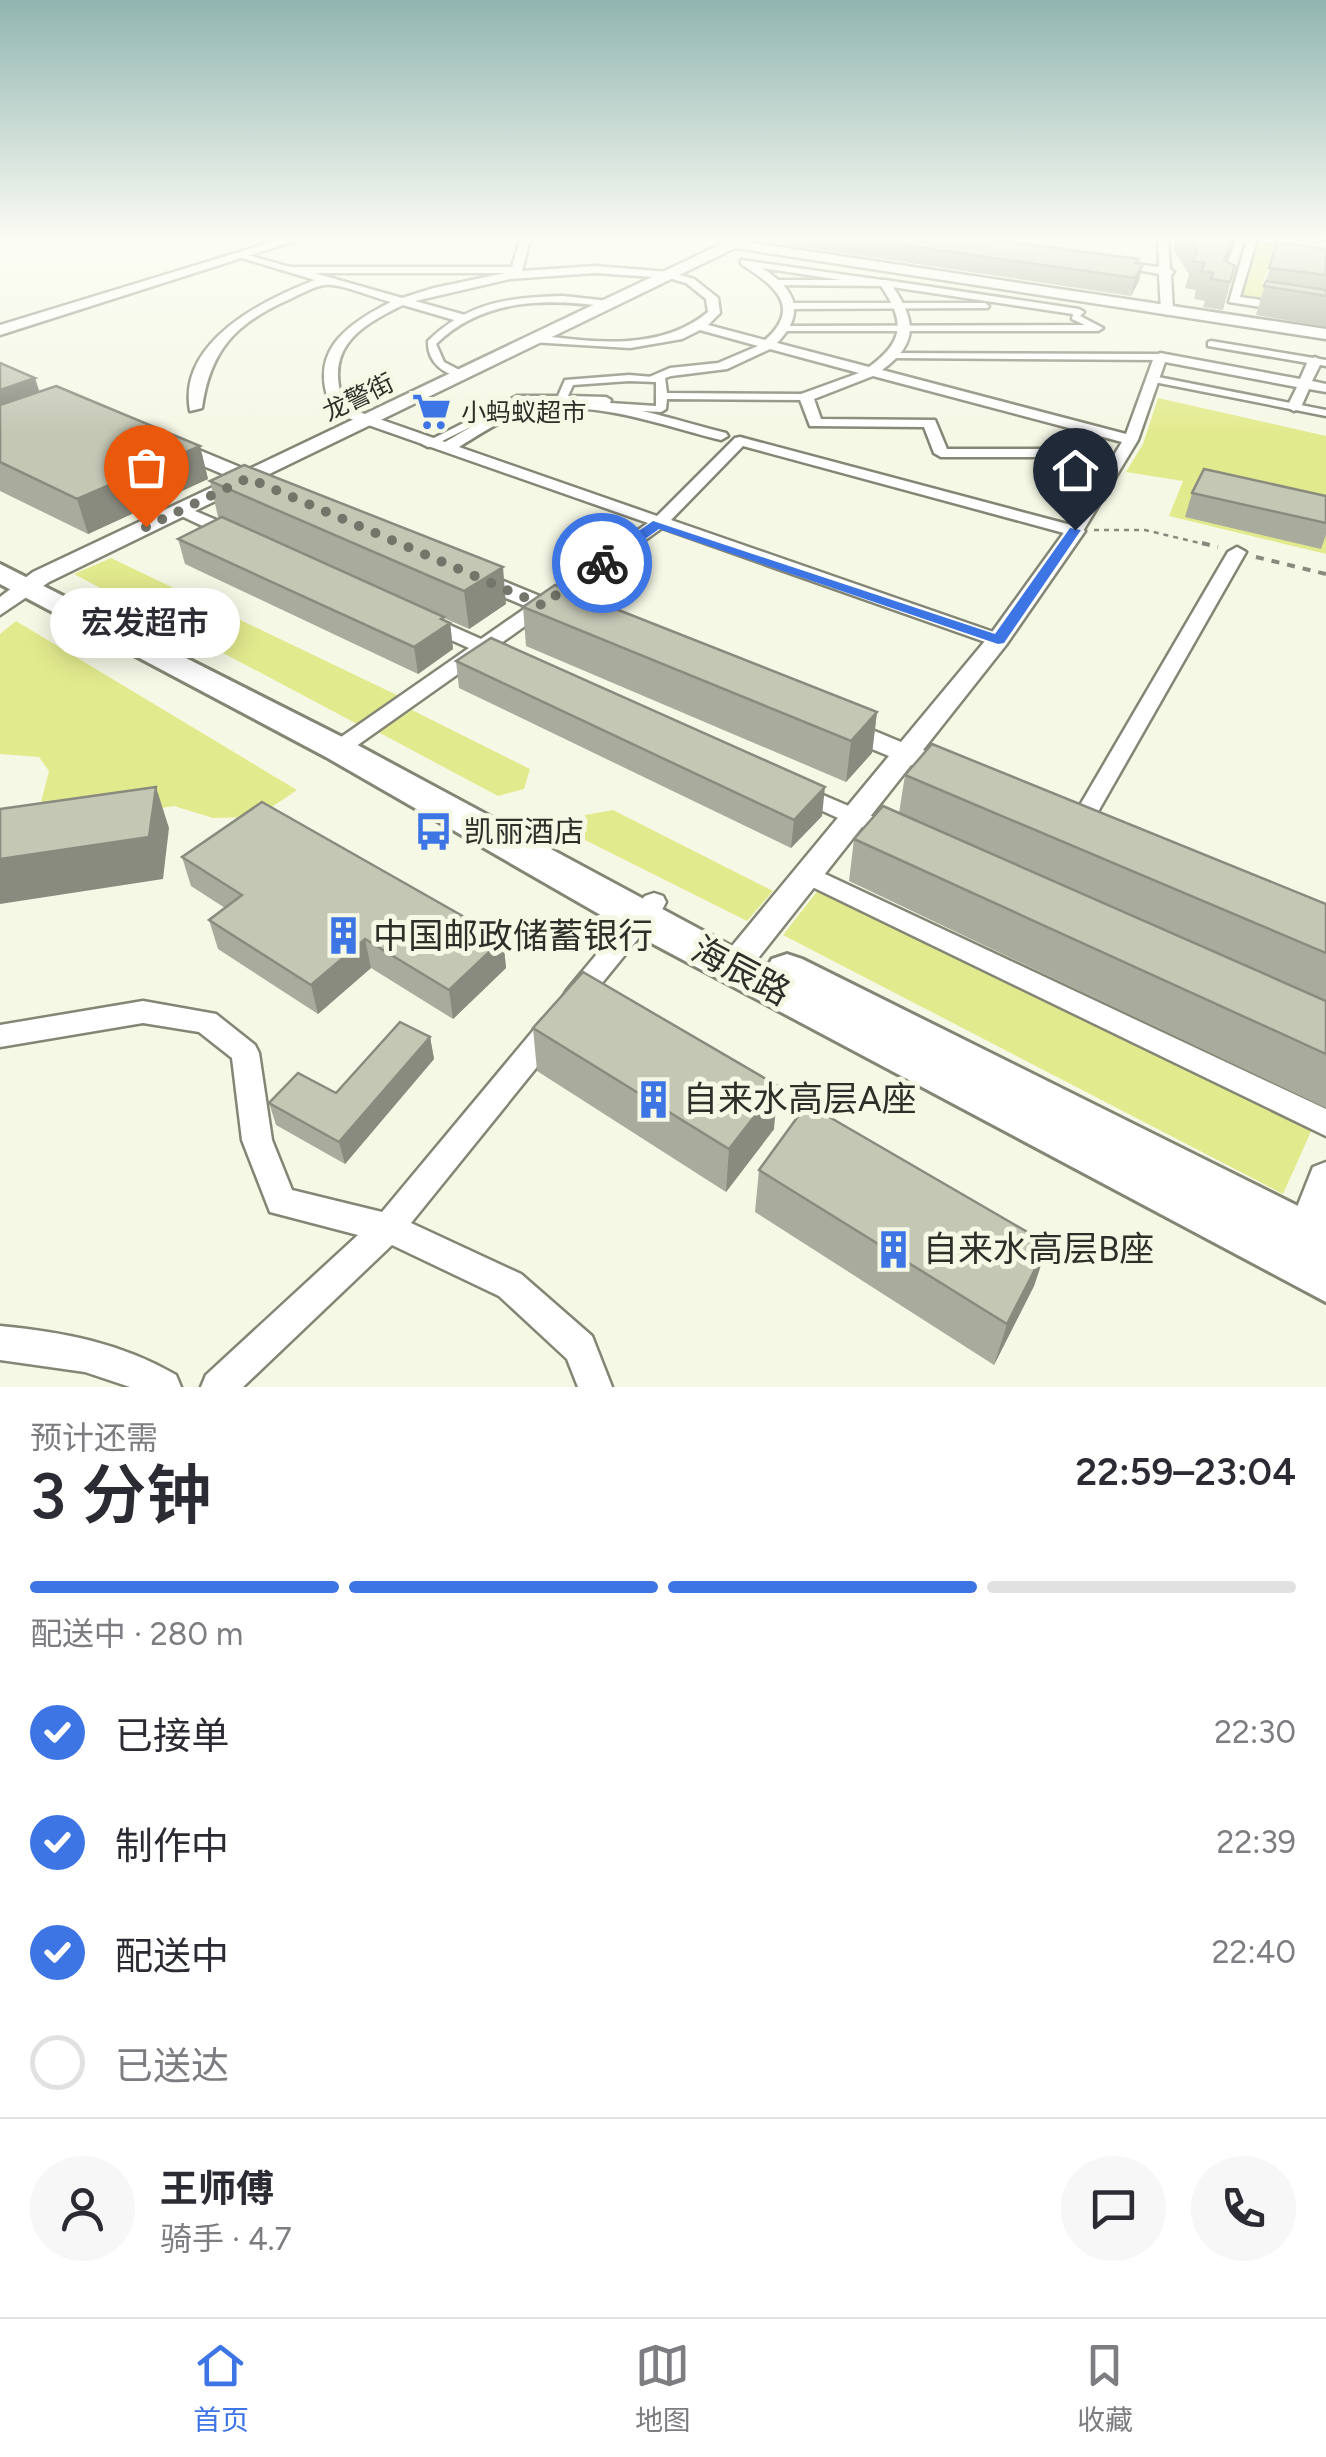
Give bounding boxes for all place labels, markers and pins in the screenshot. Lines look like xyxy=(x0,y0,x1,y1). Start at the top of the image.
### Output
supermarket icon: 小蚂蚁超市 xyxy=(410,391,452,433)
place label: 小蚂蚁超市 xyxy=(461,397,586,427)
pin xyxy=(104,425,189,528)
pin xyxy=(1033,428,1118,531)
callout: 宏发超市 xyxy=(51,587,241,657)
bus stop icon: 凯丽酒店 xyxy=(413,811,455,853)
place label: 凯丽酒店 xyxy=(464,813,584,850)
building icon: 中国邮政储蓄银行 xyxy=(322,915,364,957)
place label: 中国邮政储蓄银行 xyxy=(373,915,653,957)
building icon: 自来水高层A座 xyxy=(632,1078,674,1120)
place label: 自来水高层A座 xyxy=(683,1078,917,1120)
building icon: 自来水高层B座 xyxy=(872,1228,914,1270)
place label: 自来水高层B座 xyxy=(923,1228,1154,1270)

